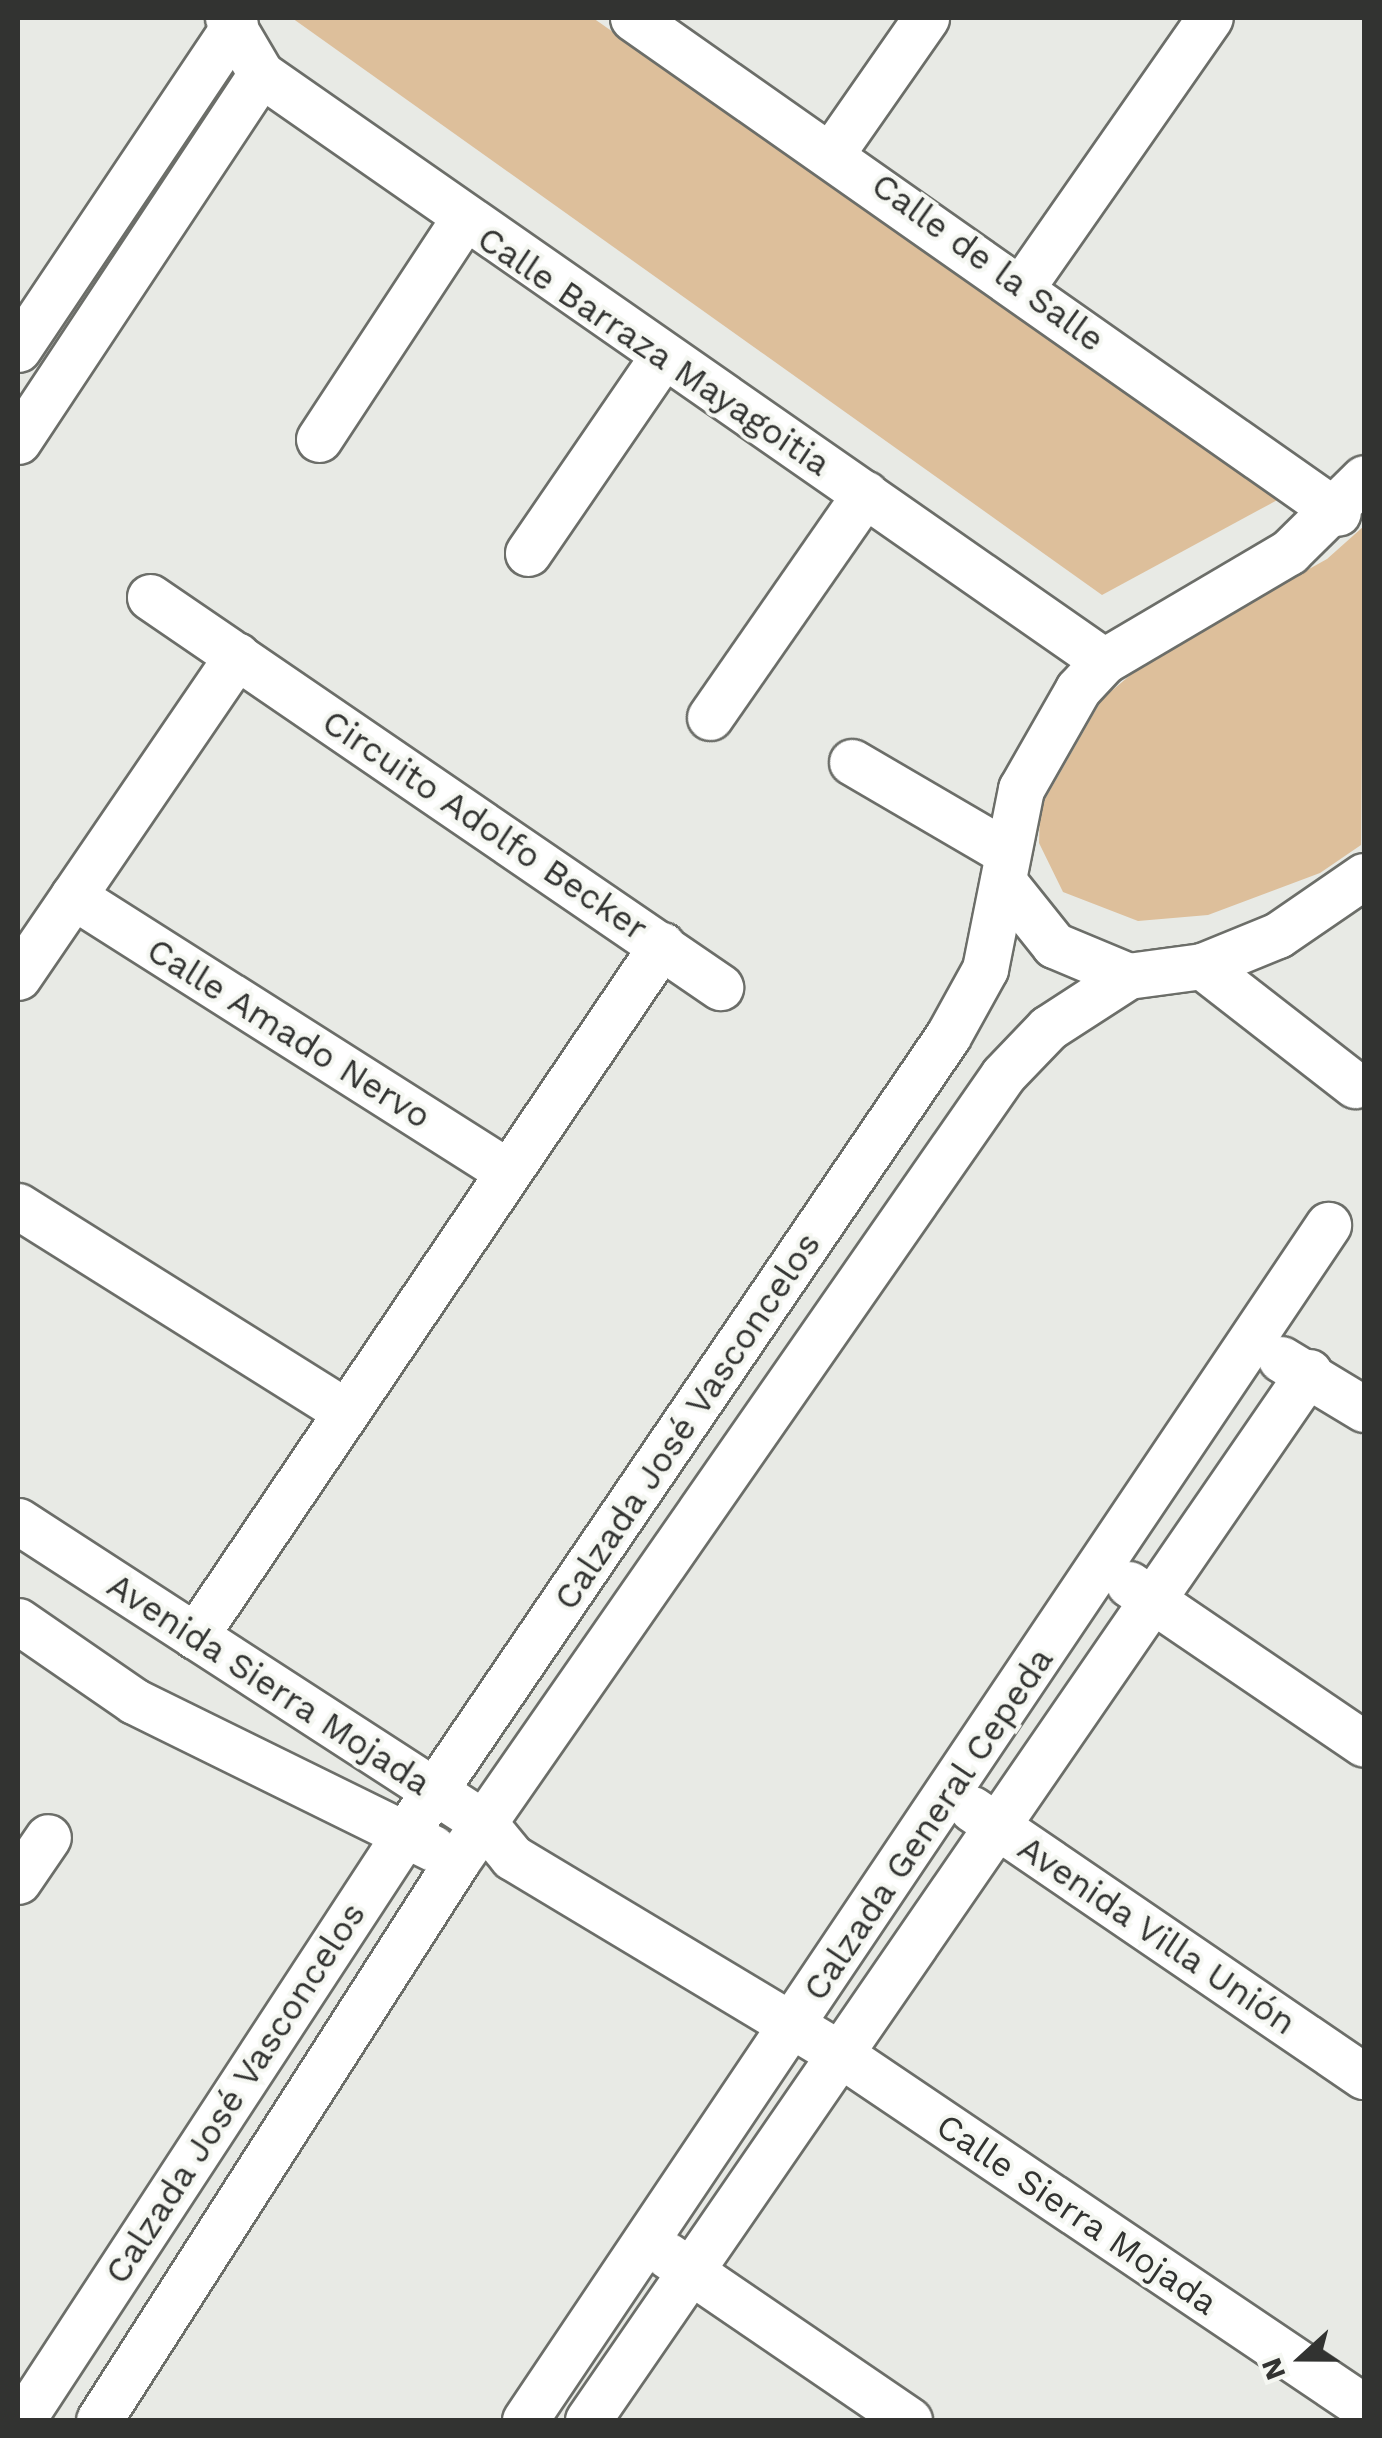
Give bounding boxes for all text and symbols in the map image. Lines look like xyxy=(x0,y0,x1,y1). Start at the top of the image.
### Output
street label: Calle de la Salle xyxy=(863,163,1113,361)
street label: Calle Barraza Mayagoitia xyxy=(469,217,839,485)
street label: Circuito Adolfo Becker xyxy=(314,700,656,950)
street label: Calle Amado Nervo xyxy=(139,928,439,1138)
street label: Calzada José Vasconcelos xyxy=(544,1223,830,1619)
street label: Avenida Sierra Mojada xyxy=(99,1563,439,1805)
street label: Calzada General Cepeda xyxy=(794,1639,1062,2009)
street label: Avenida Villa Unión xyxy=(1009,1826,1305,2044)
street label: Calzada José Vasconcelos xyxy=(95,1893,375,2293)
street label: Calle Sierra Mojada xyxy=(928,2104,1226,2324)
north arrow xyxy=(1252,2308,1352,2408)
text: N xyxy=(1254,2353,1293,2385)

